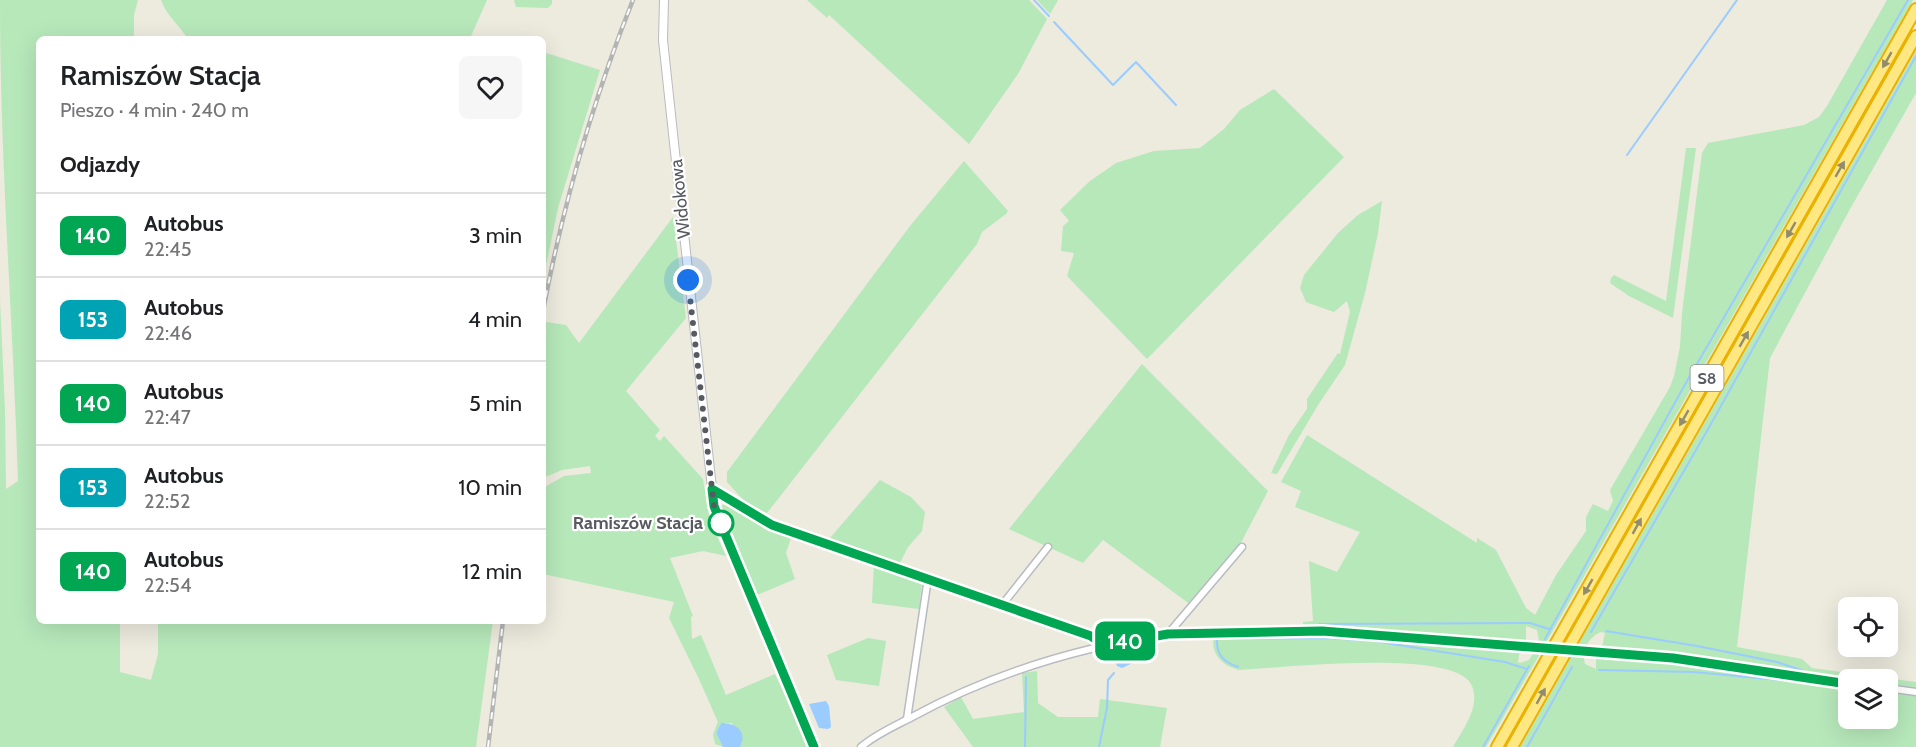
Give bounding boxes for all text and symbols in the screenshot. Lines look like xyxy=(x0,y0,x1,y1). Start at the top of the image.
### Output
one-way arrow xyxy=(1882,52,1892,69)
button: heart xyxy=(459,56,522,119)
text: Ramiszów Stacja xyxy=(60,58,261,92)
text: Pieszo · 4 min · 240 m xyxy=(60,98,249,122)
text: Odjazdy xyxy=(60,151,140,178)
street label: Widokowa xyxy=(665,158,695,240)
one-way arrow xyxy=(1835,160,1845,177)
text: Autobus xyxy=(144,210,224,237)
text: 3 min xyxy=(469,222,522,249)
one-way arrow xyxy=(1786,222,1796,239)
text: 140 xyxy=(75,223,111,248)
text: 22:45 xyxy=(144,237,192,261)
your location xyxy=(673,265,703,295)
text: Autobus xyxy=(144,294,224,321)
text: 4 min xyxy=(468,306,522,333)
text: 153 xyxy=(78,307,108,332)
text: 22:46 xyxy=(144,321,192,345)
one-way arrow xyxy=(1739,330,1749,347)
road number: S8 xyxy=(1690,365,1724,391)
text: Autobus xyxy=(144,378,224,405)
text: 5 min xyxy=(469,390,522,417)
text: 140 xyxy=(75,391,111,416)
text: 22:47 xyxy=(144,405,191,429)
one-way arrow xyxy=(1680,409,1690,426)
text: Autobus xyxy=(144,462,224,489)
text: 10 min xyxy=(458,474,522,501)
text: 153 xyxy=(78,475,108,500)
text: 22:52 xyxy=(144,489,190,513)
marker: Ramiszów Stacja xyxy=(708,510,734,536)
place label: Ramiszów Stacja xyxy=(573,512,703,534)
one-way arrow xyxy=(1632,518,1642,535)
text: Autobus xyxy=(144,546,224,573)
text: 12 min xyxy=(462,558,522,585)
text: 140 xyxy=(75,559,111,584)
text: 22:54 xyxy=(144,573,192,597)
one-way arrow xyxy=(1583,579,1593,596)
map controls xyxy=(1838,597,1898,729)
button: locate xyxy=(1838,597,1898,657)
line badge: 140 xyxy=(1090,622,1160,660)
text: 140 xyxy=(1107,629,1143,654)
button: layers xyxy=(1838,669,1898,729)
one-way arrow xyxy=(1536,687,1546,704)

